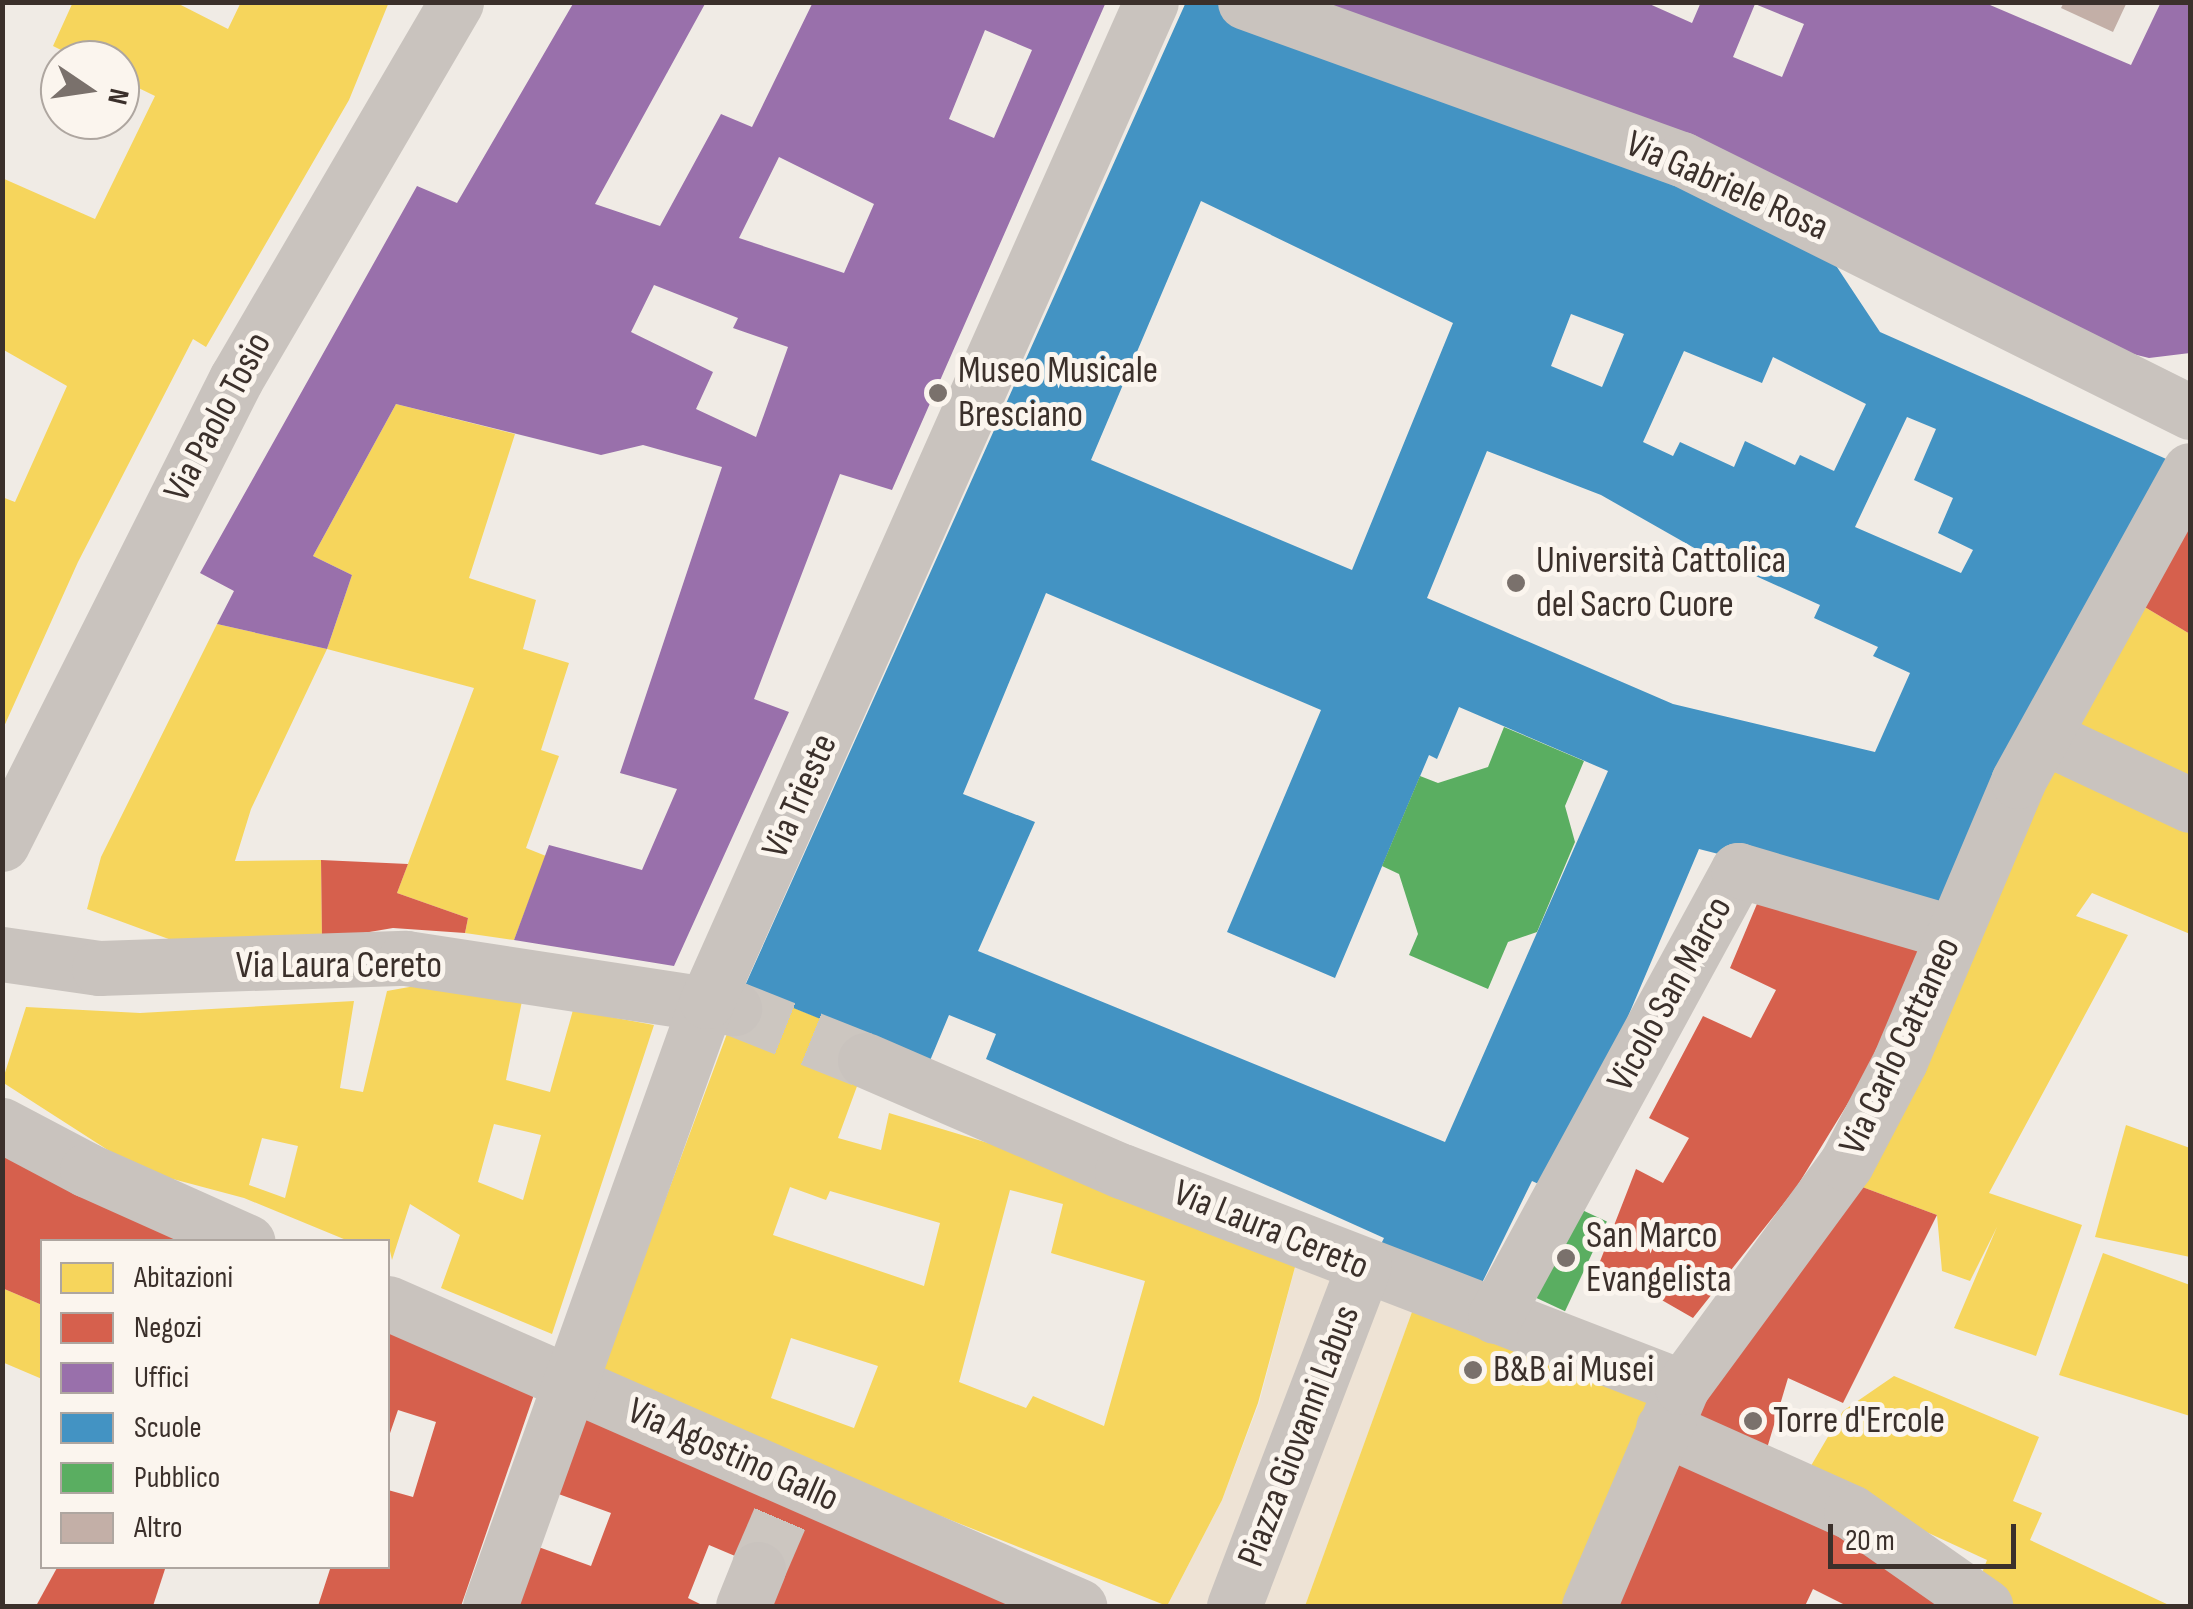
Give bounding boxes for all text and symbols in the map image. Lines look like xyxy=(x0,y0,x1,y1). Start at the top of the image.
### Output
north arrow xyxy=(40,40,140,140)
text: N xyxy=(100,85,136,107)
street label: Via Gabriele Rosa xyxy=(1619,121,1835,251)
street label: Via Paolo Tosio xyxy=(154,325,282,509)
place label: Museo Musicale Bresciano xyxy=(958,348,1158,438)
marker: Museo Musicale Bresciano xyxy=(927,382,949,404)
place label: Università Cattolica del Sacro Cuore xyxy=(1536,538,1786,628)
marker: Università Cattolica del Sacro Cuore xyxy=(1505,572,1527,594)
street label: Via Trieste xyxy=(753,727,847,865)
street label: Vicolo San Marco xyxy=(1598,889,1742,1099)
street label: Via Carlo Cattaneo xyxy=(1830,930,1970,1162)
street label: Via Laura Cereto xyxy=(236,943,442,989)
street label: Via Laura Cereto xyxy=(1167,1170,1375,1290)
place label: San Marco Evangelista xyxy=(1586,1213,1732,1302)
legend xyxy=(40,1239,390,1569)
marker: San Marco Evangelista xyxy=(1555,1247,1577,1269)
text: Abitazioni xyxy=(134,1260,233,1296)
street label: Piazza Giovanni Labus xyxy=(1228,1299,1370,1573)
text: Negozi xyxy=(134,1310,202,1346)
place label: B&B ai Musei xyxy=(1493,1347,1654,1393)
marker: B&B ai Musei xyxy=(1462,1359,1484,1381)
text: Uffici xyxy=(134,1360,189,1396)
street label: Via Agostino Gallo xyxy=(620,1388,846,1522)
place label: Torre d'Ercole xyxy=(1773,1398,1945,1444)
text: Scuole xyxy=(134,1410,201,1446)
marker: Torre d'Ercole xyxy=(1742,1410,1764,1432)
text: Pubblico xyxy=(134,1460,220,1496)
scale bar xyxy=(1833,1504,2020,1566)
text: Altro xyxy=(134,1510,183,1546)
text: 20 m xyxy=(1845,1523,1895,1559)

